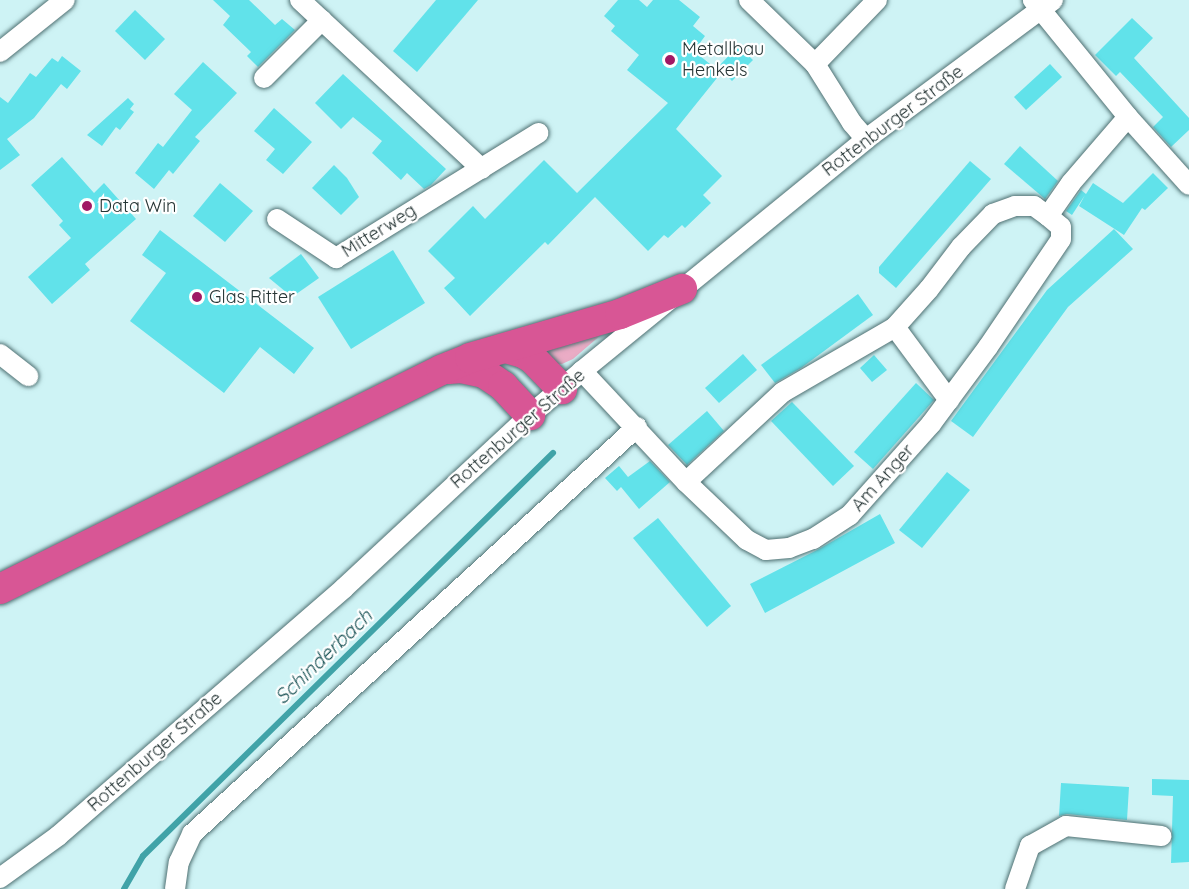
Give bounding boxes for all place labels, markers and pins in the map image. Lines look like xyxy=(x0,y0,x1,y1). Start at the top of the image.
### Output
place label: Metallbau Henkels xyxy=(682,39,764,82)
marker: Metallbau Henkels xyxy=(663,53,677,67)
place label: Data Win xyxy=(99,195,176,217)
marker: Data Win xyxy=(80,199,94,213)
place label: Glas Ritter xyxy=(209,286,295,308)
marker: Glas Ritter xyxy=(190,290,204,304)

